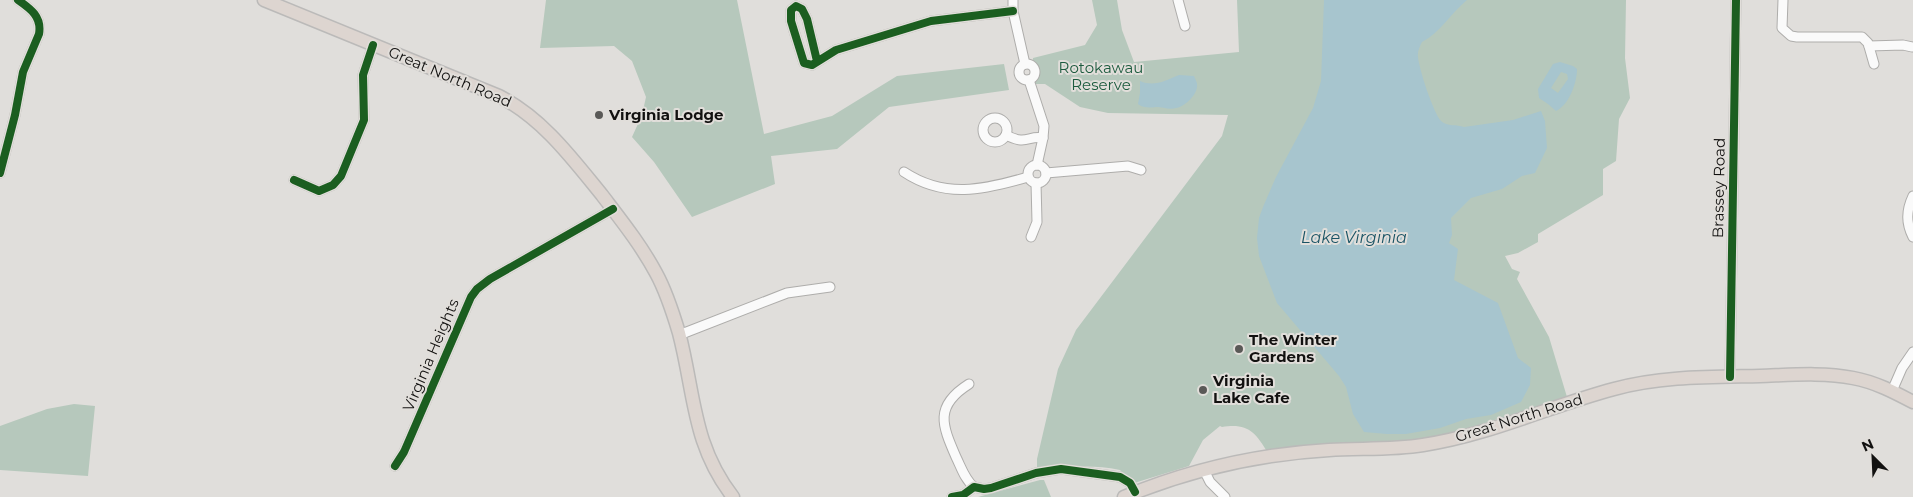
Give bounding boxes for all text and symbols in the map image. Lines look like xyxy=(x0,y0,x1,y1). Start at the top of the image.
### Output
street label: Great North Road xyxy=(386,42,515,111)
park label: Rotokawau Reserve xyxy=(1059,58,1143,94)
place label: Virginia Lodge xyxy=(608,105,724,124)
marker: Virginia Lodge xyxy=(593,109,605,121)
street label: Brassey Road xyxy=(1708,138,1729,238)
water label: Lake Virginia xyxy=(1301,228,1407,247)
street label: Virginia Heights xyxy=(398,296,463,414)
place label: The Winter Gardens xyxy=(1249,330,1337,366)
marker: The Winter Gardens xyxy=(1233,343,1245,355)
place label: Virginia Lake Cafe xyxy=(1212,371,1290,407)
marker: Virginia Lake Cafe xyxy=(1197,384,1209,396)
street label: Great North Road xyxy=(1453,389,1585,446)
north arrow xyxy=(1848,432,1898,482)
text: N xyxy=(1859,435,1877,456)

